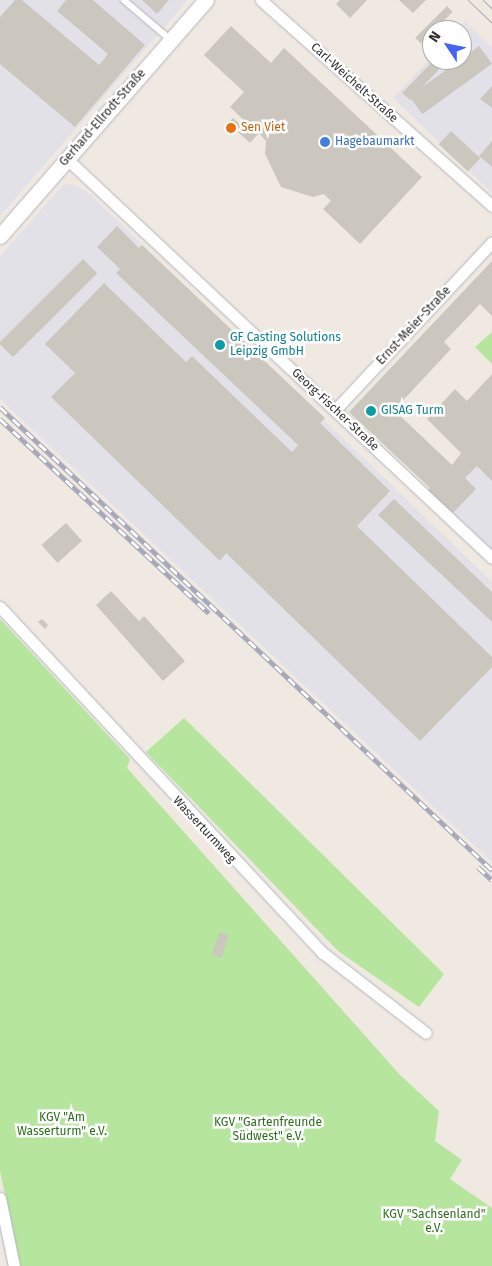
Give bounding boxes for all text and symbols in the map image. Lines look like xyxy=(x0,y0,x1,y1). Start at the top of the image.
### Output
north arrow xyxy=(422,20,472,70)
text: N xyxy=(425,28,445,46)
street label: Carl-Weichelt-Straße xyxy=(308,40,400,126)
street label: Gerhard-Ellrodt-Straße xyxy=(57,67,149,169)
place label: Sen Viet xyxy=(241,121,285,135)
marker: Sen Viet xyxy=(225,122,237,134)
place label: Hagebaumarkt xyxy=(335,135,415,149)
marker: Hagebaumarkt xyxy=(319,136,331,148)
street label: Ernst-Meier-Straße xyxy=(374,284,454,368)
place label: GF Casting Solutions Leipzig GmbH xyxy=(230,331,341,359)
marker: GF Casting Solutions Leipzig GmbH xyxy=(214,339,226,351)
street label: Georg-Fischer-Straße xyxy=(288,366,382,454)
place label: GISAG Turm xyxy=(381,404,444,418)
marker: GISAG Turm xyxy=(365,405,377,417)
street label: Wasserturmweg xyxy=(169,794,239,866)
park label: KGV "Am Wasserturm" e.V. xyxy=(17,1111,107,1139)
park label: KGV "Gartenfreunde Südwest" e.V. xyxy=(214,1116,322,1144)
park label: KGV "Sachsenland" e.V. xyxy=(382,1208,486,1236)

